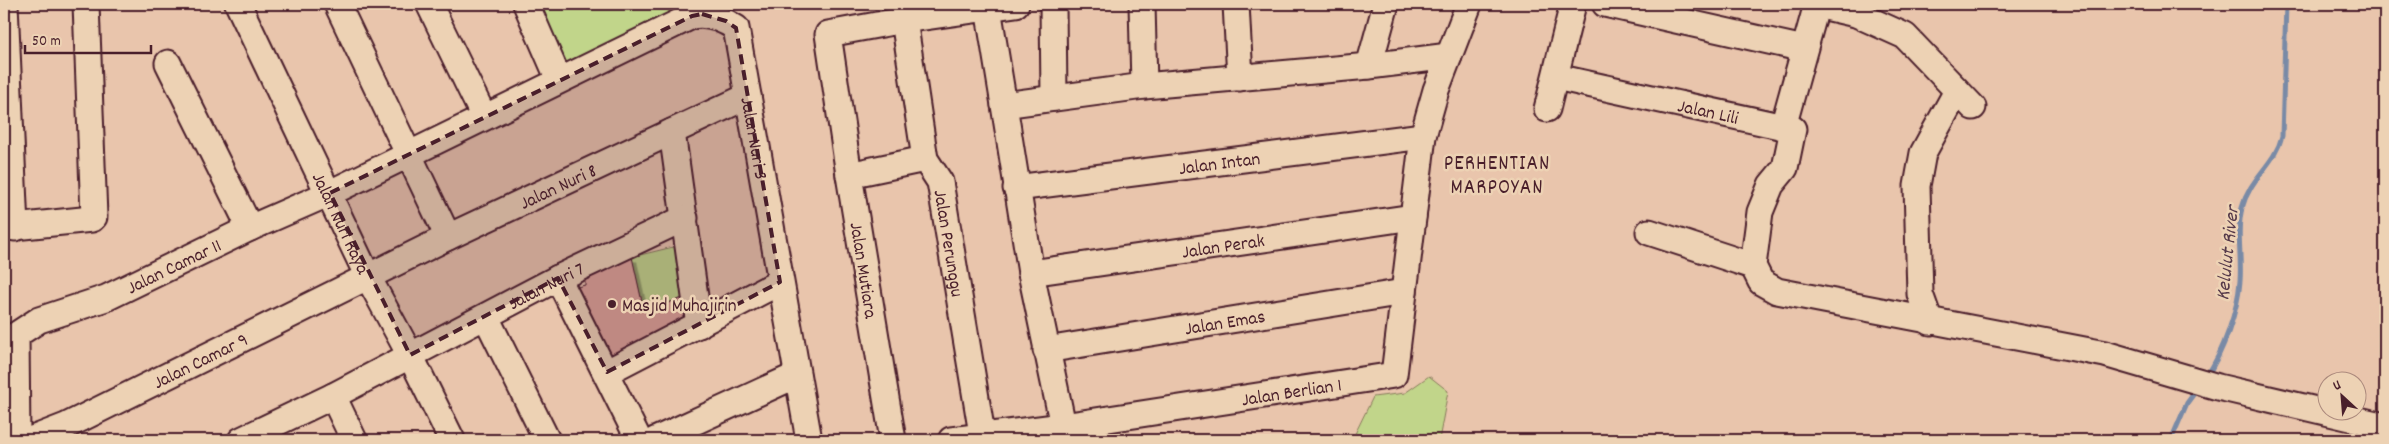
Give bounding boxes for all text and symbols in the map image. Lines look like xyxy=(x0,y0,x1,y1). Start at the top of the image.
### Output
scale bar xyxy=(25,22,151,54)
text: 50 m xyxy=(32,31,61,53)
street label: Jalan Lili xyxy=(1675,94,1741,134)
street label: Jalan Nuri 3 xyxy=(731,95,773,182)
street label: Jalan Intan xyxy=(1177,147,1262,184)
district label: PERHENTIAN MARPOYAN xyxy=(1444,150,1550,204)
street label: Jalan Nuri 8 xyxy=(516,159,602,218)
street label: Jalan Nuri Raya xyxy=(303,169,375,280)
street label: Jalan Perunggu xyxy=(925,188,969,299)
water label: Kelulut River xyxy=(2210,202,2248,302)
street label: Jalan Mutiara xyxy=(841,220,883,322)
street label: Jalan Perak xyxy=(1180,229,1267,268)
street label: Jalan Camar 11 xyxy=(123,234,227,303)
street label: Jalan Nuri 7 xyxy=(505,257,590,319)
place label: Masjid Muhajirin xyxy=(622,294,736,321)
marker: Masjid Muhajirin xyxy=(606,298,618,310)
street label: Jalan Emas xyxy=(1183,305,1267,344)
street label: Jalan Camar 9 xyxy=(149,328,254,398)
north arrow xyxy=(2316,372,2366,422)
street label: Jalan Berlian 1 xyxy=(1240,373,1344,415)
text: U xyxy=(2330,376,2345,397)

